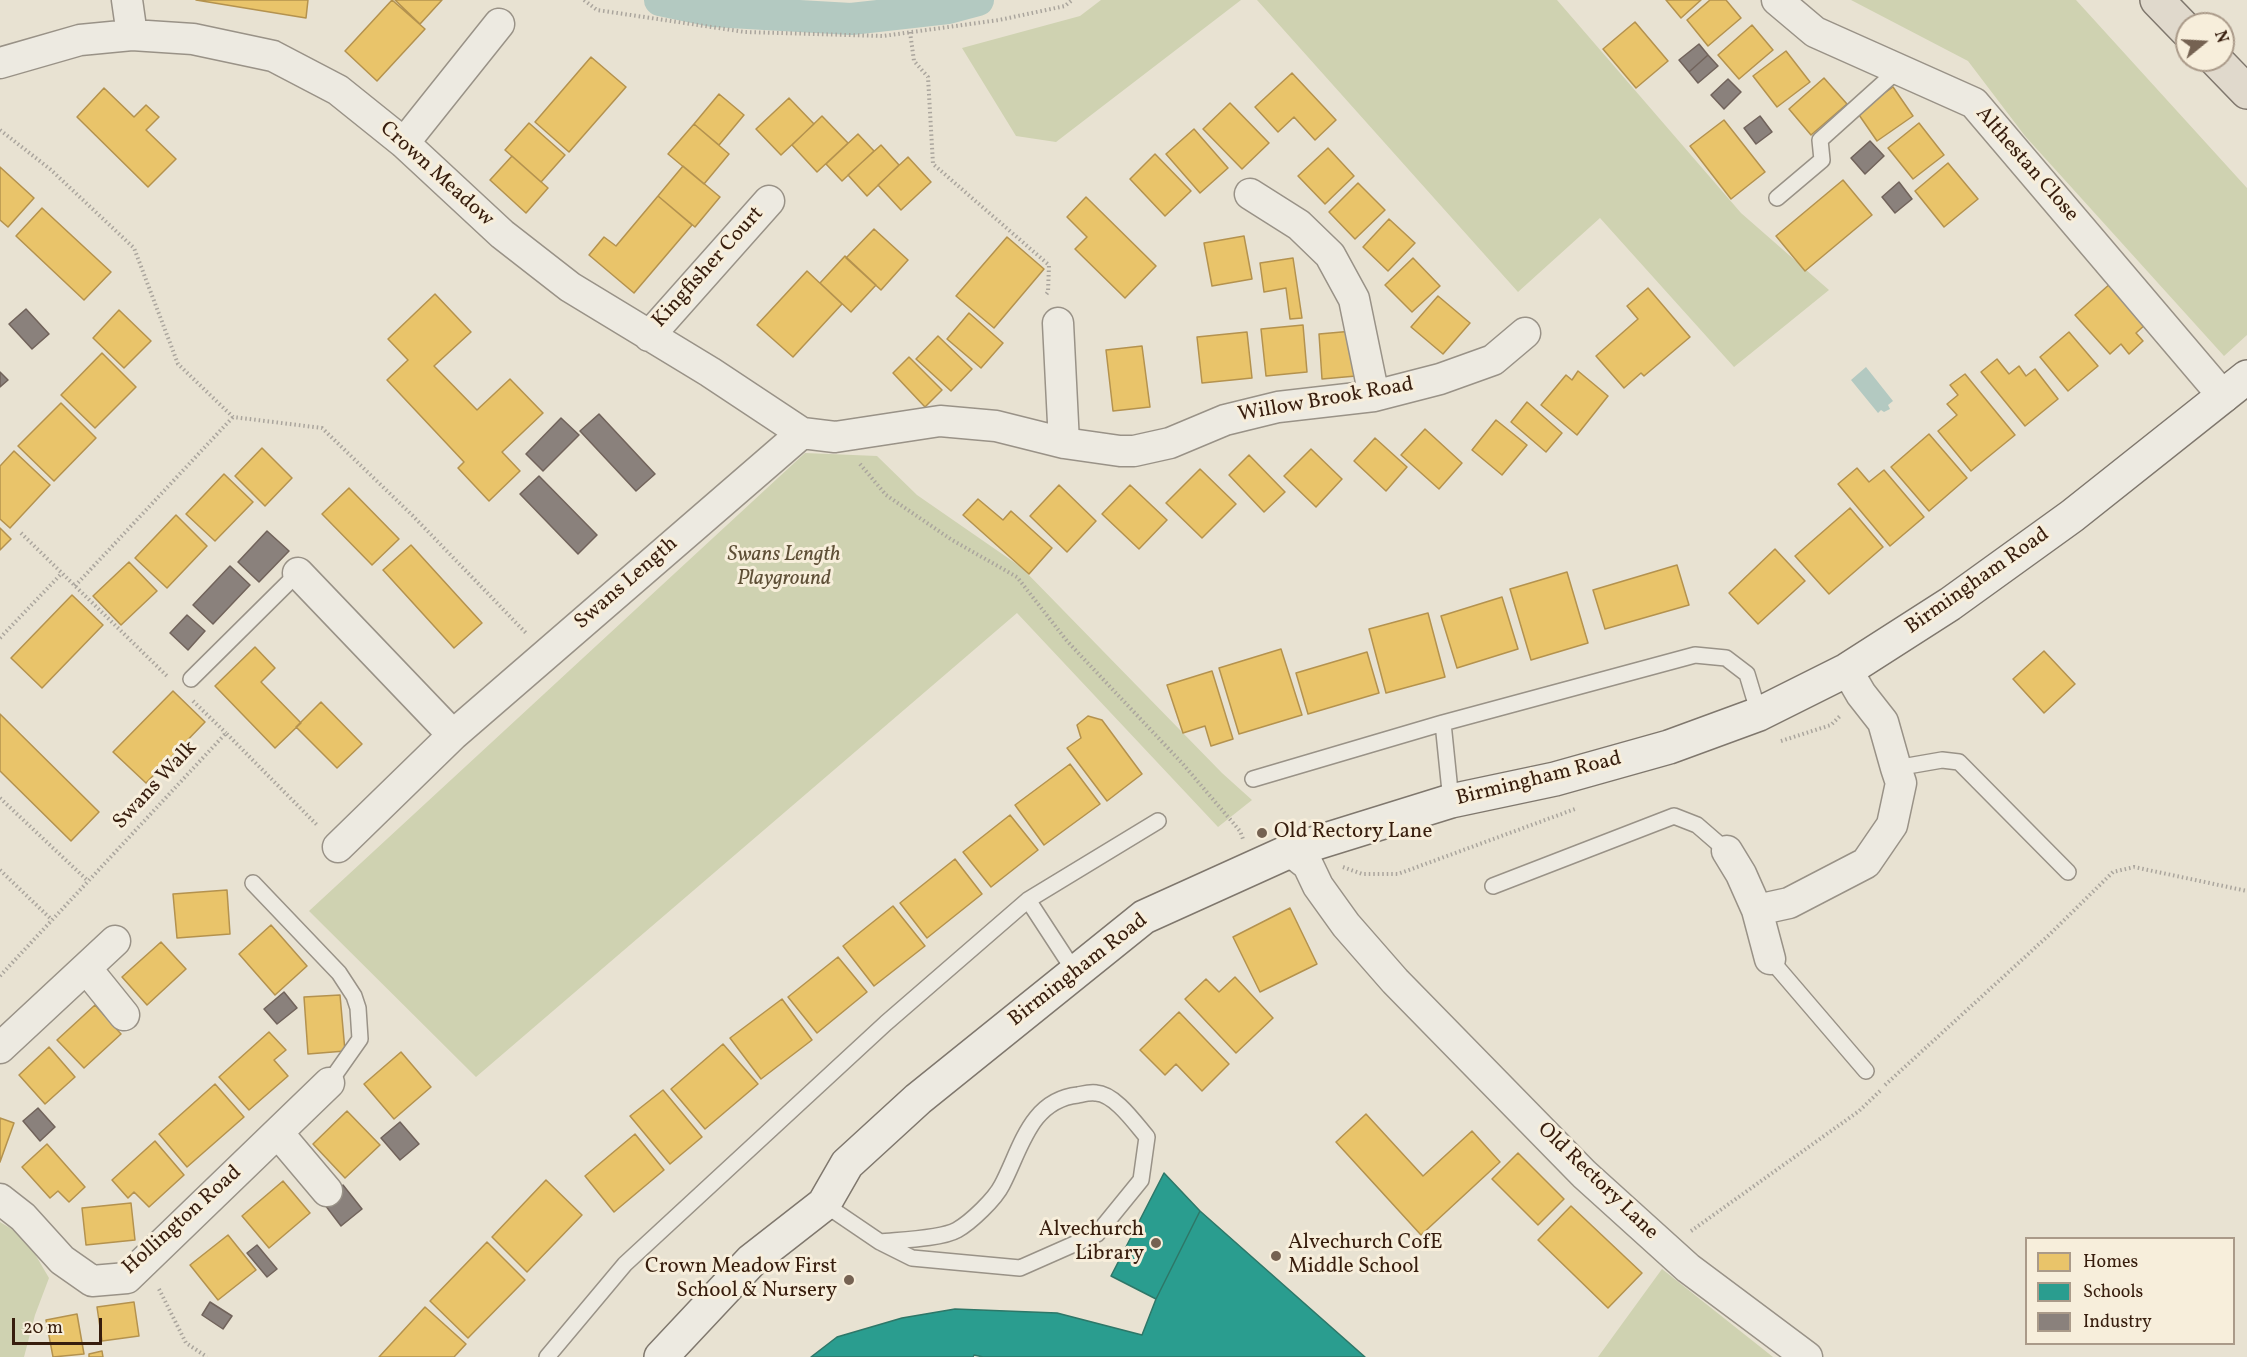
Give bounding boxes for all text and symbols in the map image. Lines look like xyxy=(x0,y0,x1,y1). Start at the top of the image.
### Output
north arrow xyxy=(2175,12,2235,72)
text: N xyxy=(2208,28,2232,46)
street label: Althestan Close xyxy=(1969,102,2083,228)
street label: Crown Meadow xyxy=(374,117,498,233)
street label: Kingfisher Court xyxy=(648,202,770,334)
street label: Willow Brook Road xyxy=(1236,373,1416,429)
street label: Birmingham Road xyxy=(1901,523,2055,641)
street label: Swans Length xyxy=(570,532,684,636)
park label: Swans Length Playground xyxy=(728,543,840,593)
street label: Swans Walk xyxy=(109,737,203,835)
street label: Birmingham Road xyxy=(1454,747,1624,813)
place label: Old Rectory Lane xyxy=(1274,820,1432,846)
marker: Old Rectory Lane xyxy=(1255,826,1269,840)
street label: Birmingham Road xyxy=(1004,909,1154,1033)
street label: Old Rectory Lane xyxy=(1531,1118,1663,1246)
street label: Hollington Road xyxy=(118,1161,248,1281)
place label: Alvechurch Library xyxy=(1039,1218,1144,1268)
place label: Alvechurch CofE Middle School xyxy=(1288,1231,1443,1281)
marker: Alvechurch Library xyxy=(1149,1236,1163,1250)
legend xyxy=(2025,1237,2235,1345)
marker: Alvechurch CofE Middle School xyxy=(1269,1249,1283,1263)
text: Homes xyxy=(2083,1250,2138,1275)
place label: Crown Meadow First School & Nursery xyxy=(645,1255,837,1305)
marker: Crown Meadow First School & Nursery xyxy=(842,1273,856,1287)
text: Schools xyxy=(2083,1280,2143,1305)
scale bar xyxy=(15,1306,105,1344)
text: Industry xyxy=(2083,1310,2152,1335)
text: 20 m xyxy=(23,1316,63,1341)

